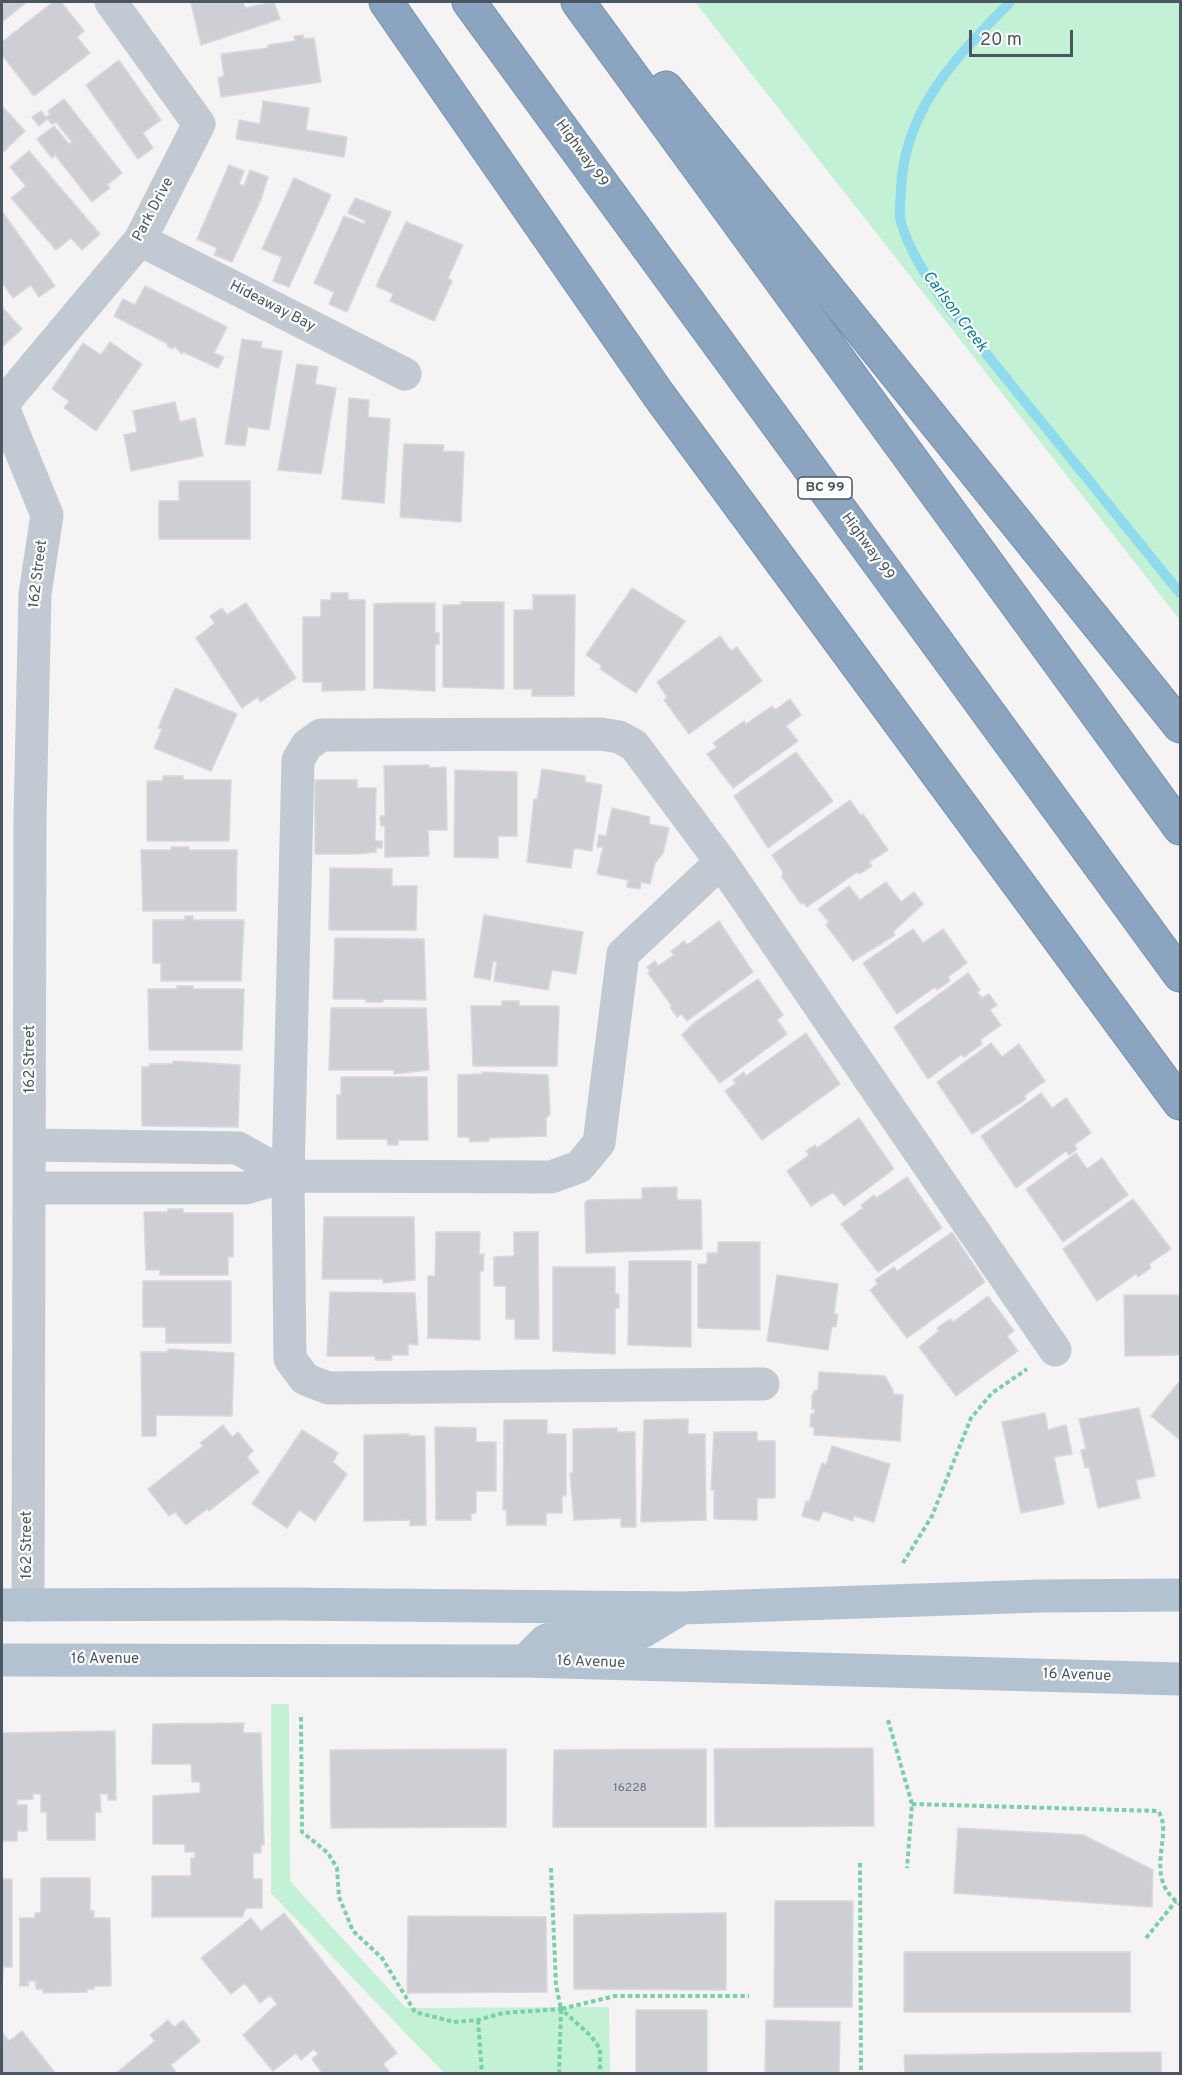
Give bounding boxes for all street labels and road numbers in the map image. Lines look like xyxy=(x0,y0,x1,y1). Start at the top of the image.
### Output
street label: Highway 99 xyxy=(551,117,611,191)
street label: Park Drive xyxy=(130,175,178,245)
street label: Hideaway Bay xyxy=(226,278,318,336)
road number: BC 99 xyxy=(798,477,852,499)
street label: Highway 99 xyxy=(837,510,897,584)
street label: 162 Street xyxy=(26,539,52,609)
street label: 162 Street xyxy=(22,1025,40,1093)
street label: 162 Street xyxy=(19,1511,37,1579)
street label: 16 Avenue xyxy=(71,1651,139,1669)
street label: 16 Avenue xyxy=(557,1653,625,1673)
street label: 16 Avenue xyxy=(1043,1666,1111,1686)

